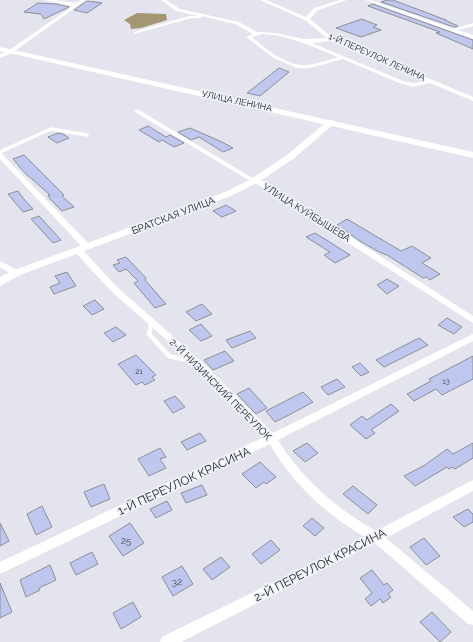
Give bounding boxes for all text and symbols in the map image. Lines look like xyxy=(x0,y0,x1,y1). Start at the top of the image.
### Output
street label: 1-Й ПЕРЕУЛОК ЛЕНИНА xyxy=(327,30,427,83)
street label: УЛИЦА ЛЕНИНА xyxy=(201,89,273,113)
street label: УЛИЦА КУЙБЫШЕВА xyxy=(261,181,353,244)
street label: БРАТСКАЯ УЛИЦА xyxy=(130,194,217,236)
street label: 2-Й НИЗИНСКИЙ ПЕРЕУЛОК xyxy=(168,336,274,443)
house number: 21 xyxy=(135,366,143,376)
house number: 13 xyxy=(442,376,450,386)
street label: 1-Й ПЕРЕУЛОК КРАСИНА xyxy=(115,444,253,518)
street label: 2-Й ПЕРЕУЛОК КРАСИНА xyxy=(252,526,388,604)
house number: 25 xyxy=(121,535,132,546)
house number: 32 xyxy=(172,576,182,587)

